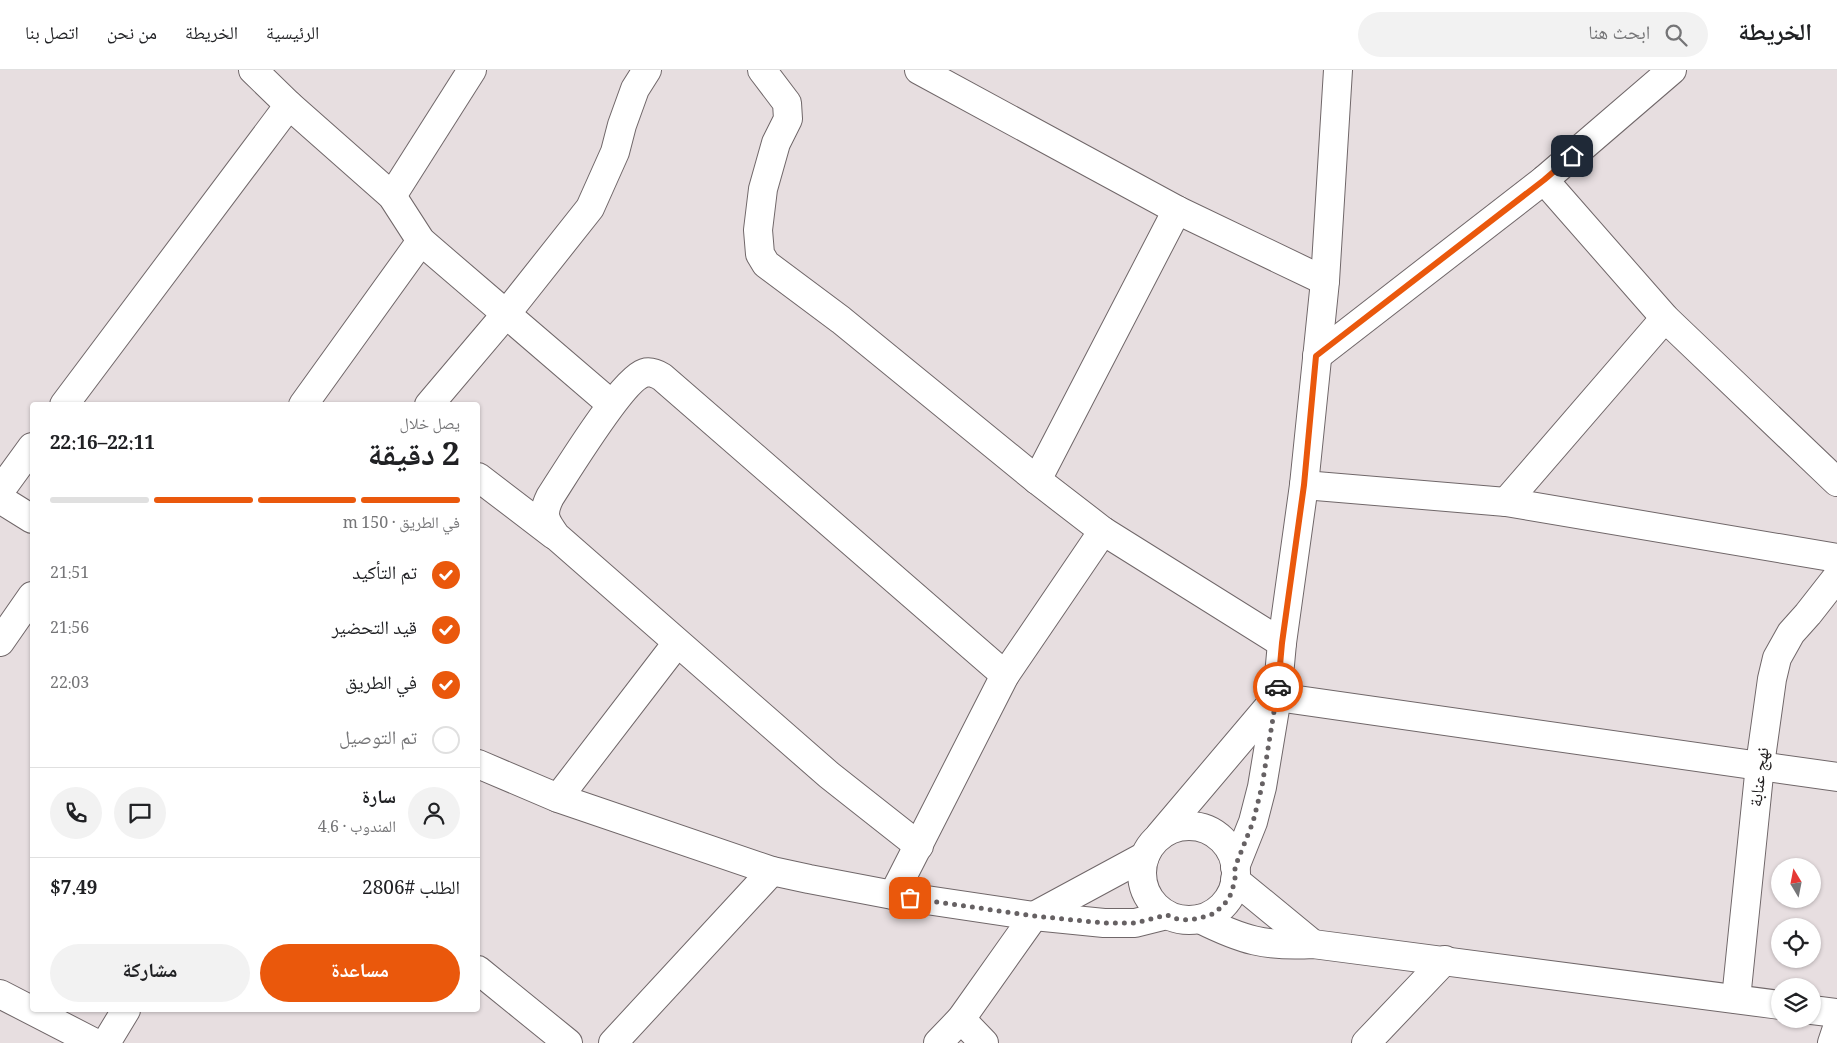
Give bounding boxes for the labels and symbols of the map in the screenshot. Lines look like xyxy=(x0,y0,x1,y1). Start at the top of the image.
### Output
pin xyxy=(1551,135,1593,177)
courier xyxy=(1253,662,1303,712)
street label: نهج عنابة xyxy=(1742,746,1780,809)
north arrow xyxy=(1771,858,1821,908)
pin xyxy=(889,877,931,919)

